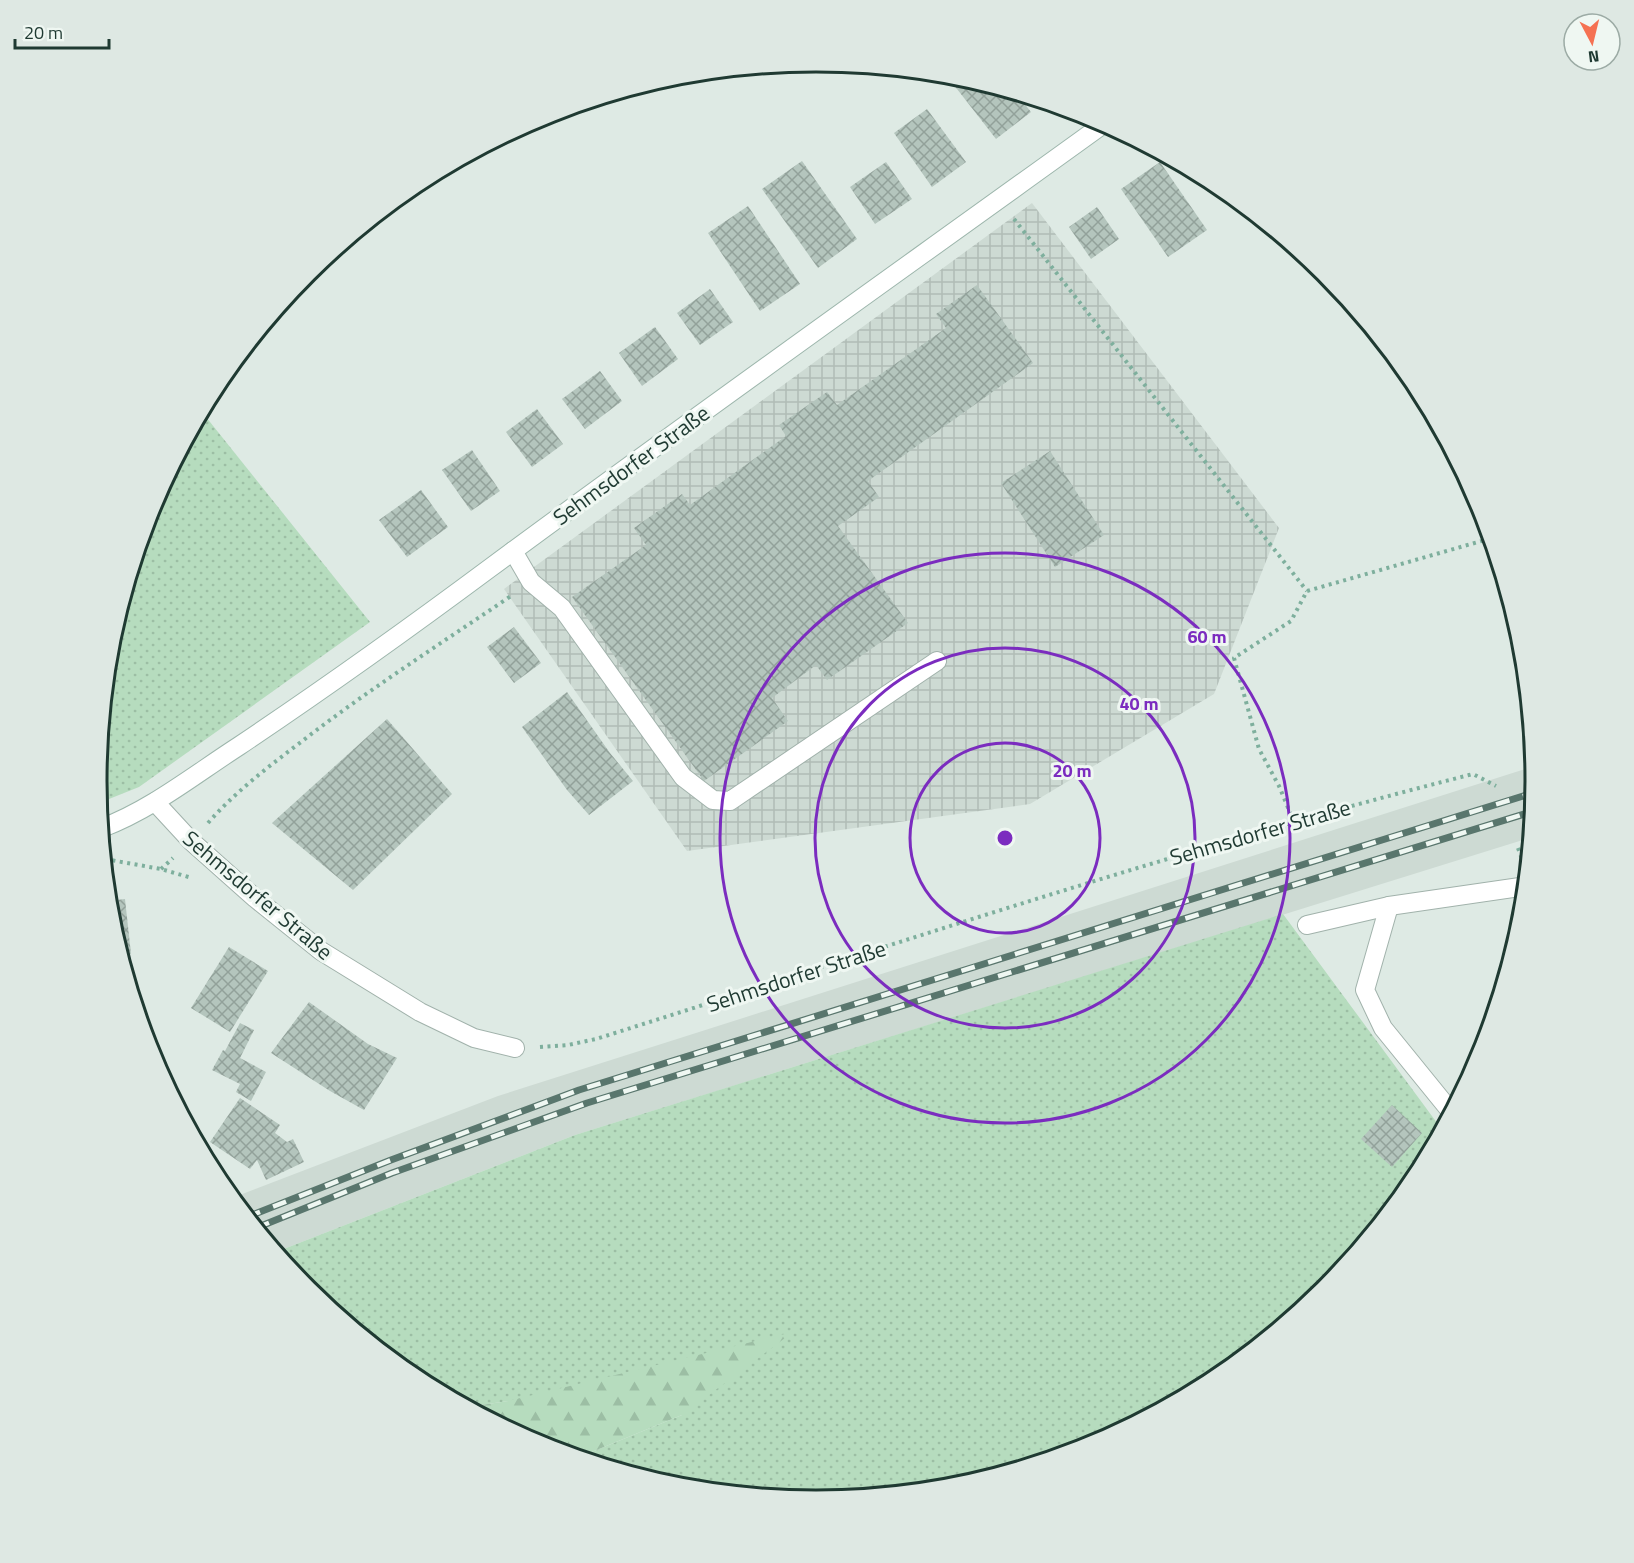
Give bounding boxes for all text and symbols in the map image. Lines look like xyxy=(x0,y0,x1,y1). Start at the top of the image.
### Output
scale bar xyxy=(15,12,110,50)
north arrow xyxy=(1562,12,1622,72)
text: 20 m xyxy=(24,19,63,46)
text: N xyxy=(1587,44,1601,69)
street label: Sehmsdorfer Straße xyxy=(545,396,717,534)
text: 60 m xyxy=(1187,623,1227,650)
text: 40 m xyxy=(1119,690,1159,717)
text: 20 m xyxy=(1052,757,1092,784)
street label: Sehmsdorfer Straße xyxy=(1166,790,1354,874)
street label: Sehmsdorfer Straße xyxy=(176,822,340,968)
centre of rings xyxy=(995,828,1015,848)
street label: Sehmsdorfer Straße xyxy=(702,931,890,1021)

